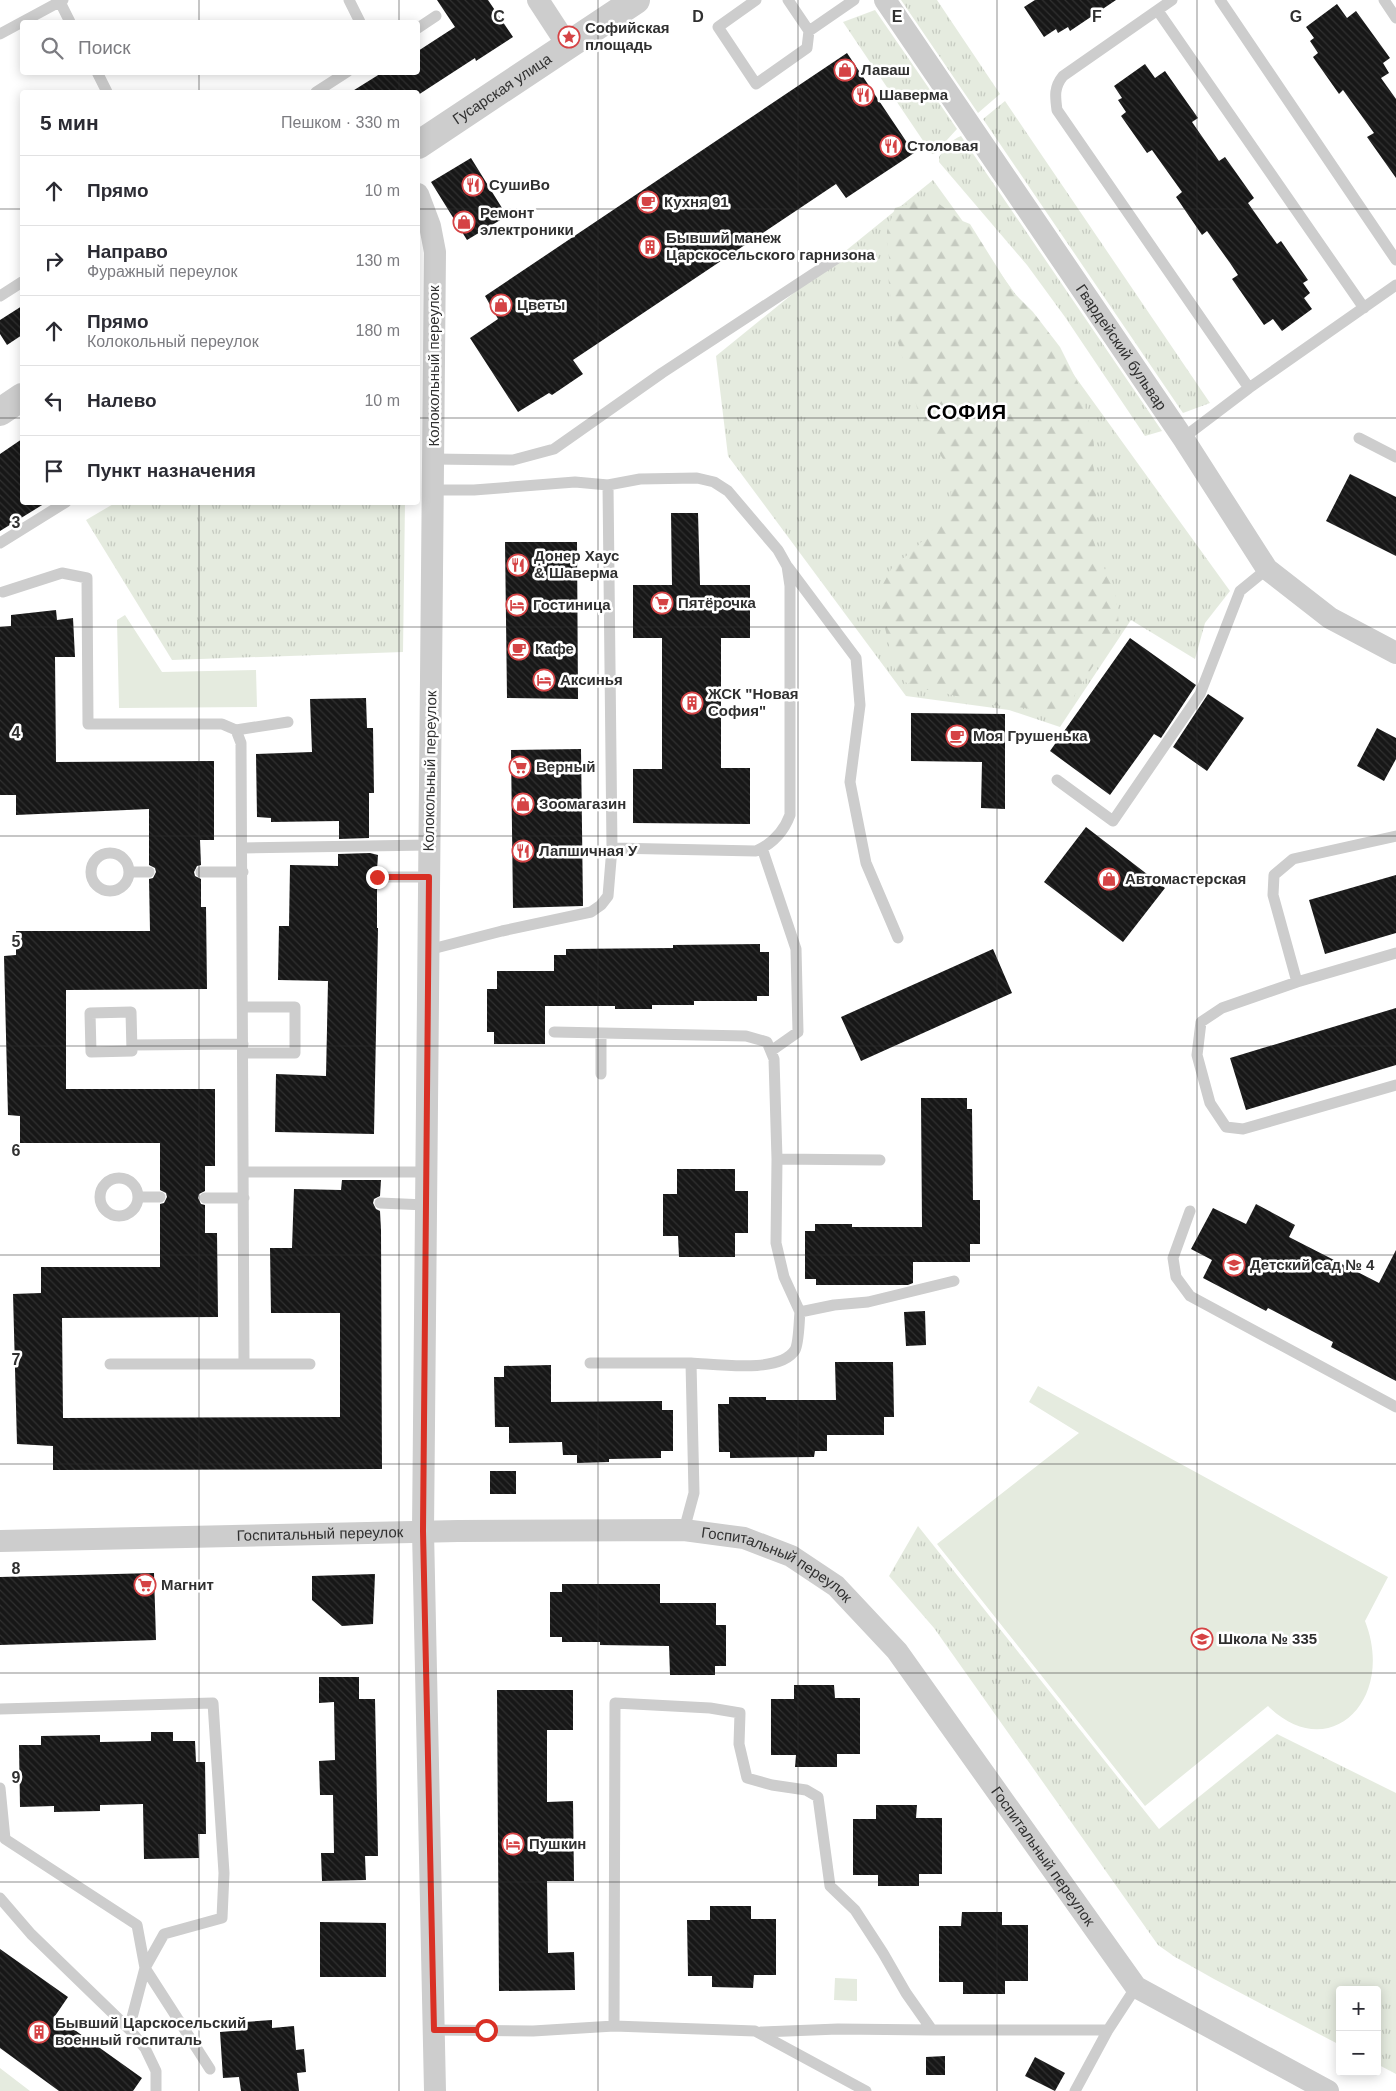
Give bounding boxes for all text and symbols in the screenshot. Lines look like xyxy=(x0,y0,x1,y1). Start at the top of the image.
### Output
text: C xyxy=(493,8,505,25)
text: D xyxy=(692,8,704,25)
text: E xyxy=(892,8,903,25)
text: F xyxy=(1092,8,1102,25)
text: G xyxy=(1290,8,1302,25)
place label: Софийская площадь xyxy=(585,19,670,53)
search box xyxy=(20,20,420,75)
place icon: Софийская площадь xyxy=(557,25,581,49)
icon: search xyxy=(38,34,66,62)
text: Поиск xyxy=(78,37,131,58)
street label: Гусарская улица xyxy=(449,49,555,128)
shop icon: Лаваш xyxy=(833,58,857,82)
place label: Лаваш xyxy=(861,61,910,78)
restaurant icon: Шаверма xyxy=(851,83,875,107)
place label: Шаверма xyxy=(879,86,949,103)
text: 5 мин xyxy=(40,111,99,134)
text: Пешком · 330 m xyxy=(281,114,400,131)
restaurant icon: Столовая xyxy=(879,134,903,158)
place label: Столовая xyxy=(907,137,978,154)
restaurant icon: СушиВо xyxy=(461,173,485,197)
place label: СушиВо xyxy=(489,176,550,193)
icon: ahead xyxy=(40,177,68,205)
text: Прямо xyxy=(87,180,149,201)
text: 10 m xyxy=(364,182,400,199)
cafe icon: Кухня 91 xyxy=(636,190,660,214)
place label: Кухня 91 xyxy=(664,193,729,210)
place label: Ремонт электроники xyxy=(480,204,574,238)
shop icon: Ремонт электроники xyxy=(452,210,476,234)
place label: Бывший манеж Царскосельского гарнизона xyxy=(666,229,876,263)
building icon: Бывший манеж Царскосельского гарнизона xyxy=(638,235,662,259)
text: Направо xyxy=(87,241,168,262)
icon: right xyxy=(40,247,68,275)
text: 130 m xyxy=(356,252,400,269)
text: Фуражный переулок xyxy=(87,263,237,280)
street label: Гвардейский бульвар xyxy=(1073,281,1170,413)
street label: Колокольный переулок xyxy=(425,285,442,446)
shop icon: Цветы xyxy=(489,293,513,317)
place label: Цветы xyxy=(517,296,565,313)
text: Прямо xyxy=(87,311,149,332)
icon: ahead xyxy=(40,317,68,345)
text: 180 m xyxy=(356,322,400,339)
text: Колокольный переулок xyxy=(87,333,259,350)
icon: left xyxy=(40,387,68,415)
text: Налево xyxy=(87,390,157,411)
text: 10 m xyxy=(364,392,400,409)
district label: СОФИЯ xyxy=(927,401,1007,423)
icon: arrive xyxy=(40,457,68,485)
text: Пункт назначения xyxy=(87,460,256,481)
text: 3 xyxy=(12,514,21,531)
place label: Донер Хаус & Шаверма xyxy=(534,547,619,581)
restaurant icon: Донер Хаус & Шаверма xyxy=(506,553,530,577)
supermarket icon: Пятёрочка xyxy=(650,591,674,615)
hotel icon: Гостиница xyxy=(505,593,529,617)
place label: Пятёрочка xyxy=(678,594,756,611)
place label: Гостиница xyxy=(533,596,611,613)
cafe icon: Кафе xyxy=(507,637,531,661)
place label: Кафе xyxy=(535,640,574,657)
hotel icon: Аксинья xyxy=(532,668,556,692)
place label: Аксинья xyxy=(560,671,623,688)
place label: ЖСК "Новая София" xyxy=(707,685,799,719)
street label: Колокольный переулок xyxy=(420,690,439,852)
building icon: ЖСК "Новая София" xyxy=(680,691,704,715)
text: 4 xyxy=(12,724,21,741)
cafe icon: Моя Грушенька xyxy=(945,724,969,748)
place label: Моя Грушенька xyxy=(973,727,1088,744)
supermarket icon: Верный xyxy=(508,755,532,779)
place label: Верный xyxy=(536,758,595,775)
shop icon: Зоомагазин xyxy=(511,792,535,816)
place label: Зоомагазин xyxy=(539,795,626,812)
restaurant icon: Лапшичная У xyxy=(511,839,535,863)
place label: Лапшичная У xyxy=(539,842,638,859)
route end xyxy=(366,866,389,889)
shop icon: Автомастерская xyxy=(1097,867,1121,891)
place label: Автомастерская xyxy=(1125,870,1246,887)
text: 5 xyxy=(12,933,21,950)
text: 6 xyxy=(12,1142,21,1159)
school or university icon: Детский сад № 4 xyxy=(1222,1253,1246,1277)
place label: Детский сад № 4 xyxy=(1250,1256,1375,1273)
text: 7 xyxy=(12,1351,21,1368)
street label: Госпитальный переулок xyxy=(236,1523,404,1544)
street label: Госпитальный переулок xyxy=(700,1523,856,1606)
text: 8 xyxy=(12,1560,21,1577)
supermarket icon: Магнит xyxy=(133,1573,157,1597)
place label: Магнит xyxy=(161,1576,214,1593)
school or university icon: Школа № 335 xyxy=(1190,1627,1214,1651)
place label: Школа № 335 xyxy=(1218,1630,1317,1647)
text: 9 xyxy=(12,1769,21,1786)
street label: Госпитальный переулок xyxy=(988,1783,1099,1929)
hotel icon: Пушкин xyxy=(501,1832,525,1856)
place label: Пушкин xyxy=(529,1835,586,1852)
map controls xyxy=(1336,1986,1381,2076)
button: + xyxy=(1336,1986,1381,2031)
place label: Бывший Царскосельский военный госпиталь xyxy=(55,2014,246,2048)
route start xyxy=(475,2019,498,2042)
building icon: Бывший Царскосельский военный госпиталь xyxy=(27,2020,51,2044)
button: − xyxy=(1336,2031,1381,2076)

